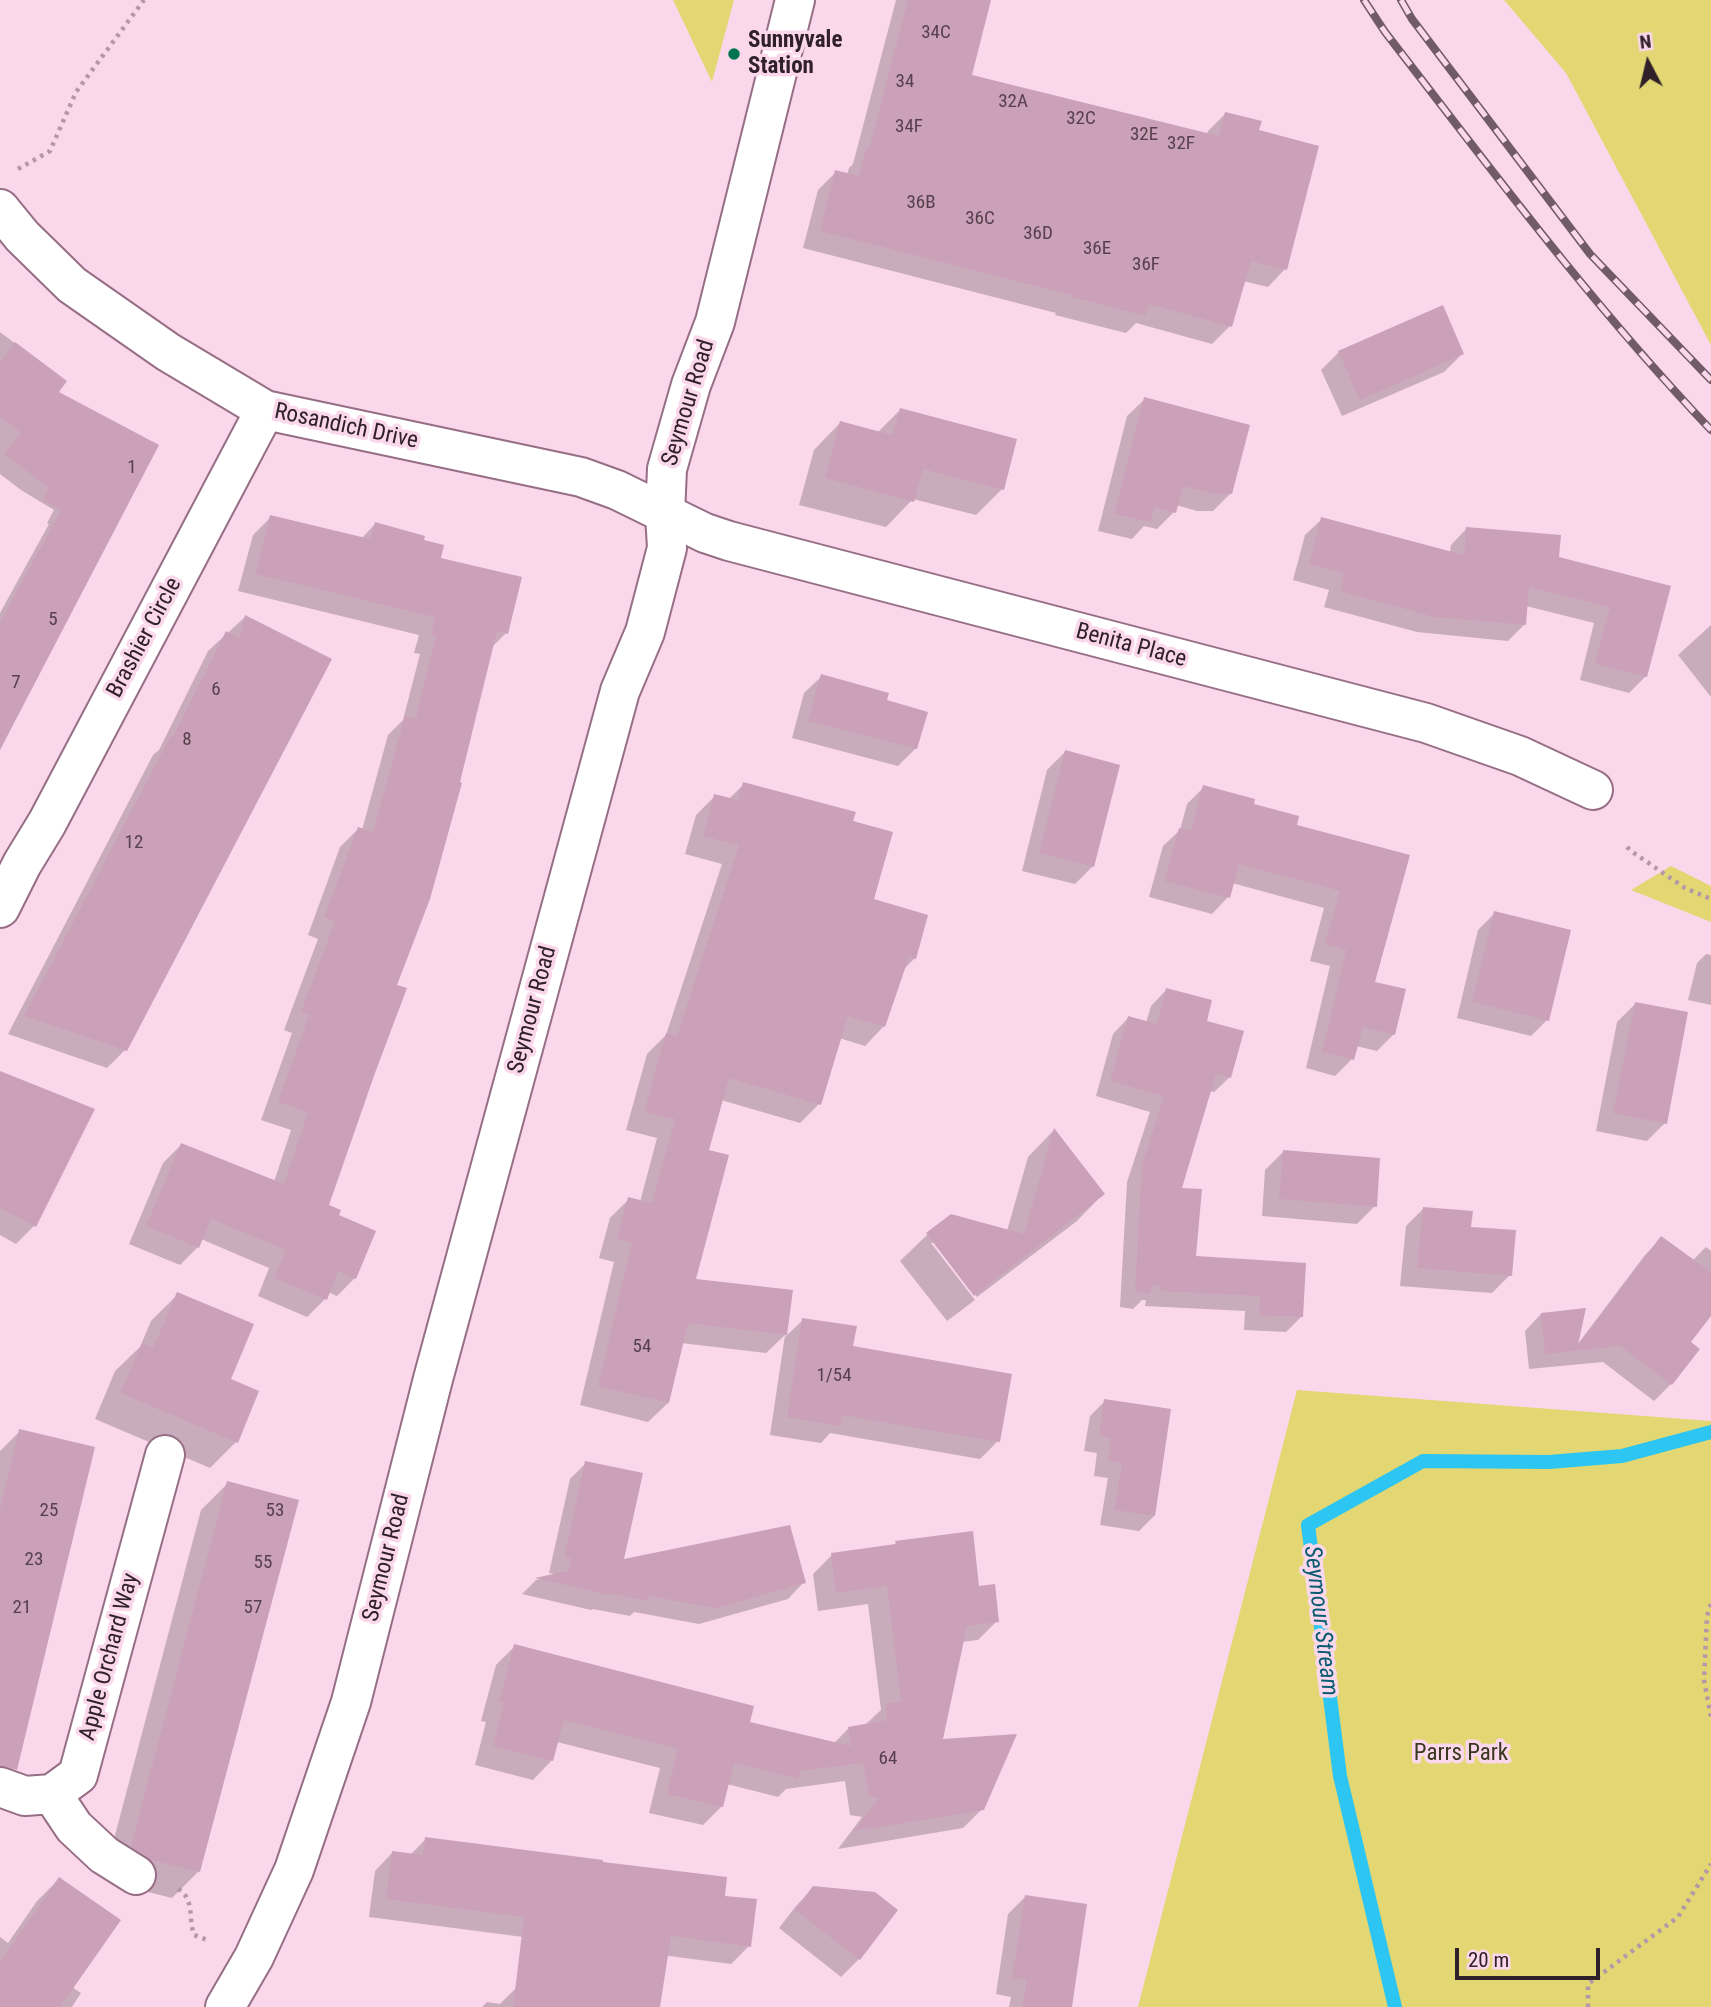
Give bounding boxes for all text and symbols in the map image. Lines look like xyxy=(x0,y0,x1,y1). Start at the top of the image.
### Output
house number: 34C xyxy=(921,22,951,44)
place label: Sunnyvale Station xyxy=(748,27,842,81)
north arrow xyxy=(1613,28,1683,98)
text: N xyxy=(1638,30,1653,54)
marker: Sunnyvale Station xyxy=(726,46,742,62)
house number: 34 xyxy=(896,71,914,93)
house number: 32A xyxy=(998,91,1028,113)
house number: 32C xyxy=(1066,108,1096,130)
house number: 34F xyxy=(895,116,923,138)
house number: 32E xyxy=(1130,124,1158,146)
house number: 32F xyxy=(1167,133,1195,155)
house number: 36B xyxy=(906,192,936,214)
house number: 36C xyxy=(965,208,995,230)
house number: 36D xyxy=(1023,223,1053,245)
house number: 36E xyxy=(1083,238,1111,260)
house number: 36F xyxy=(1132,254,1160,276)
street label: Seymour Road xyxy=(657,337,721,469)
street label: Rosandich Drive xyxy=(272,398,420,456)
house number: 1 xyxy=(127,457,137,479)
street label: Brashier Circle xyxy=(102,573,188,703)
house number: 5 xyxy=(48,609,58,631)
street label: Benita Place xyxy=(1073,618,1189,674)
house number: 7 xyxy=(11,672,21,694)
house number: 6 xyxy=(211,679,221,701)
house number: 8 xyxy=(182,729,192,751)
house number: 12 xyxy=(125,832,143,854)
street label: Seymour Road xyxy=(503,943,563,1077)
house number: 54 xyxy=(633,1336,651,1358)
house number: 1/54 xyxy=(816,1365,852,1387)
street label: Seymour Road xyxy=(358,1491,416,1625)
house number: 25 xyxy=(40,1500,58,1522)
house number: 53 xyxy=(266,1500,284,1522)
water label: Seymour Stream xyxy=(1297,1544,1343,1698)
house number: 23 xyxy=(25,1549,43,1571)
house number: 55 xyxy=(254,1552,272,1574)
street label: Apple Orchard Way xyxy=(74,1570,146,1744)
house number: 21 xyxy=(13,1597,31,1619)
house number: 57 xyxy=(244,1597,262,1619)
park label: Parrs Park xyxy=(1414,1740,1508,1768)
house number: 64 xyxy=(879,1748,897,1770)
scale bar xyxy=(1459,1934,1604,1978)
text: 20 m xyxy=(1468,1948,1509,1972)

